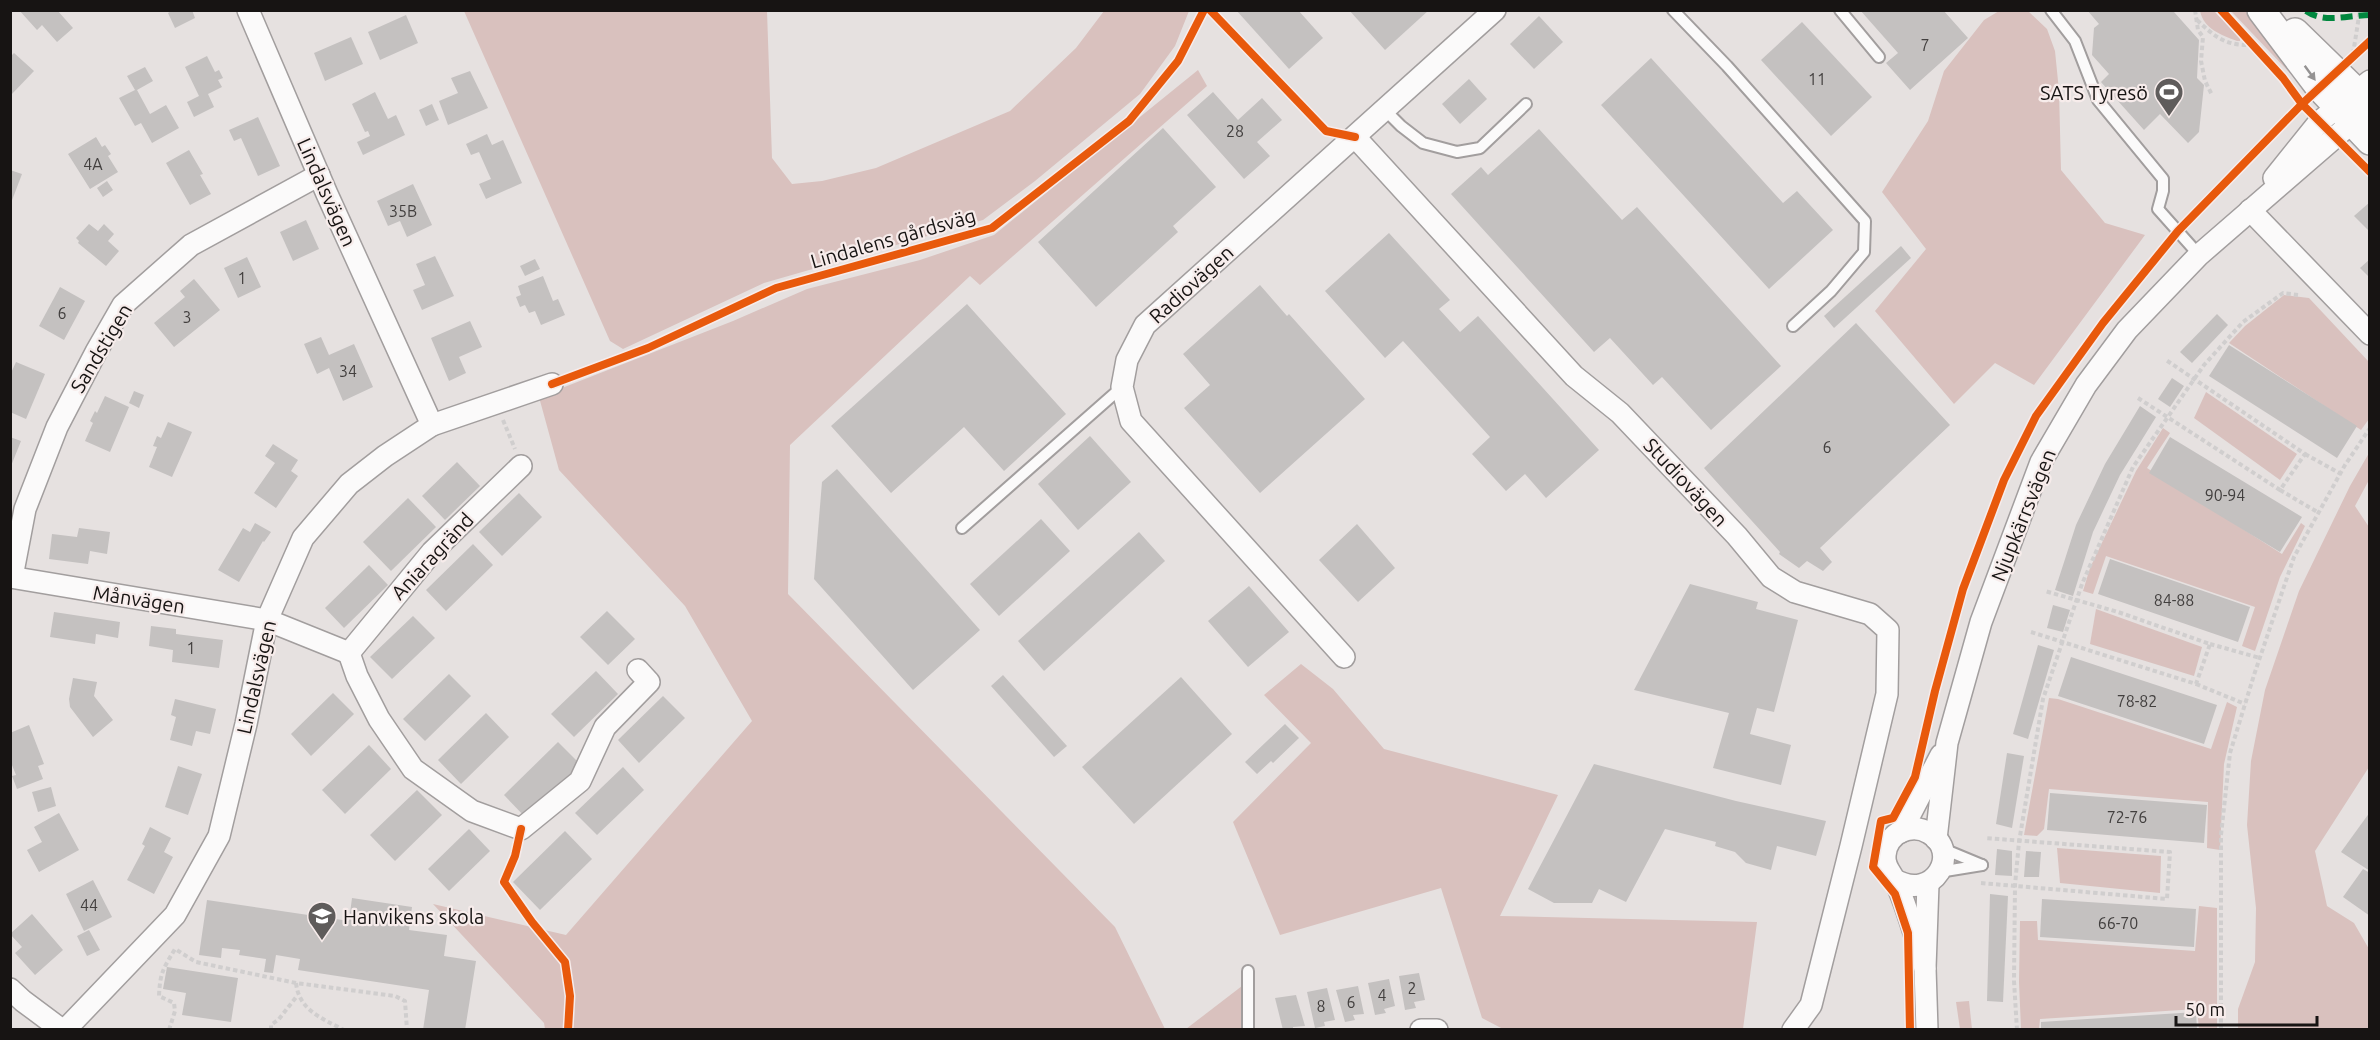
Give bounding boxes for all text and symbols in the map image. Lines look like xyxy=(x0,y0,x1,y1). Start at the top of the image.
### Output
house number: 7 xyxy=(1920,36,1930,54)
one-way arrow xyxy=(2303,66,2315,81)
house number: 11 xyxy=(1808,70,1826,88)
sports icon: SATS Tyresö xyxy=(2153,76,2185,118)
place label: SATS Tyresö xyxy=(2040,81,2148,104)
house number: 28 xyxy=(1226,122,1244,140)
street label: Lindalsvägen xyxy=(293,134,361,250)
house number: 4A xyxy=(83,155,103,173)
house number: 35B xyxy=(389,202,417,220)
street label: Lindalens gårdsväg xyxy=(808,203,978,273)
street label: Radiovägen xyxy=(1144,240,1238,328)
house number: 1 xyxy=(237,269,247,287)
street label: Sandstigen xyxy=(66,300,136,396)
house number: 6 xyxy=(57,304,67,322)
house number: 3 xyxy=(182,308,192,326)
house number: 34 xyxy=(339,362,357,380)
street label: Studiovägen xyxy=(1639,433,1733,531)
house number: 6 xyxy=(1822,438,1832,456)
street label: Njupkärrsvägen xyxy=(1986,446,2060,584)
house number: 90-94 xyxy=(2205,486,2245,504)
street label: Aniaragränd xyxy=(386,508,478,604)
street label: Månvägen xyxy=(91,580,187,618)
house number: 84-88 xyxy=(2154,591,2194,609)
street label: Lindalsvägen xyxy=(232,618,280,736)
house number: 1 xyxy=(186,639,196,657)
house number: 78-82 xyxy=(2117,692,2157,710)
house number: 72-76 xyxy=(2107,808,2147,826)
house number: 44 xyxy=(80,896,98,914)
school or university icon: Hanvikens skola xyxy=(306,900,338,942)
place label: Hanvikens skola xyxy=(343,905,484,928)
house number: 66-70 xyxy=(2098,914,2138,932)
house number: 2 xyxy=(1407,979,1417,997)
house number: 4 xyxy=(1377,986,1387,1004)
scale bar xyxy=(2176,989,2317,1027)
house number: 6 xyxy=(1346,993,1356,1011)
house number: 8 xyxy=(1316,997,1326,1015)
text: 50 m xyxy=(2185,999,2225,1019)

